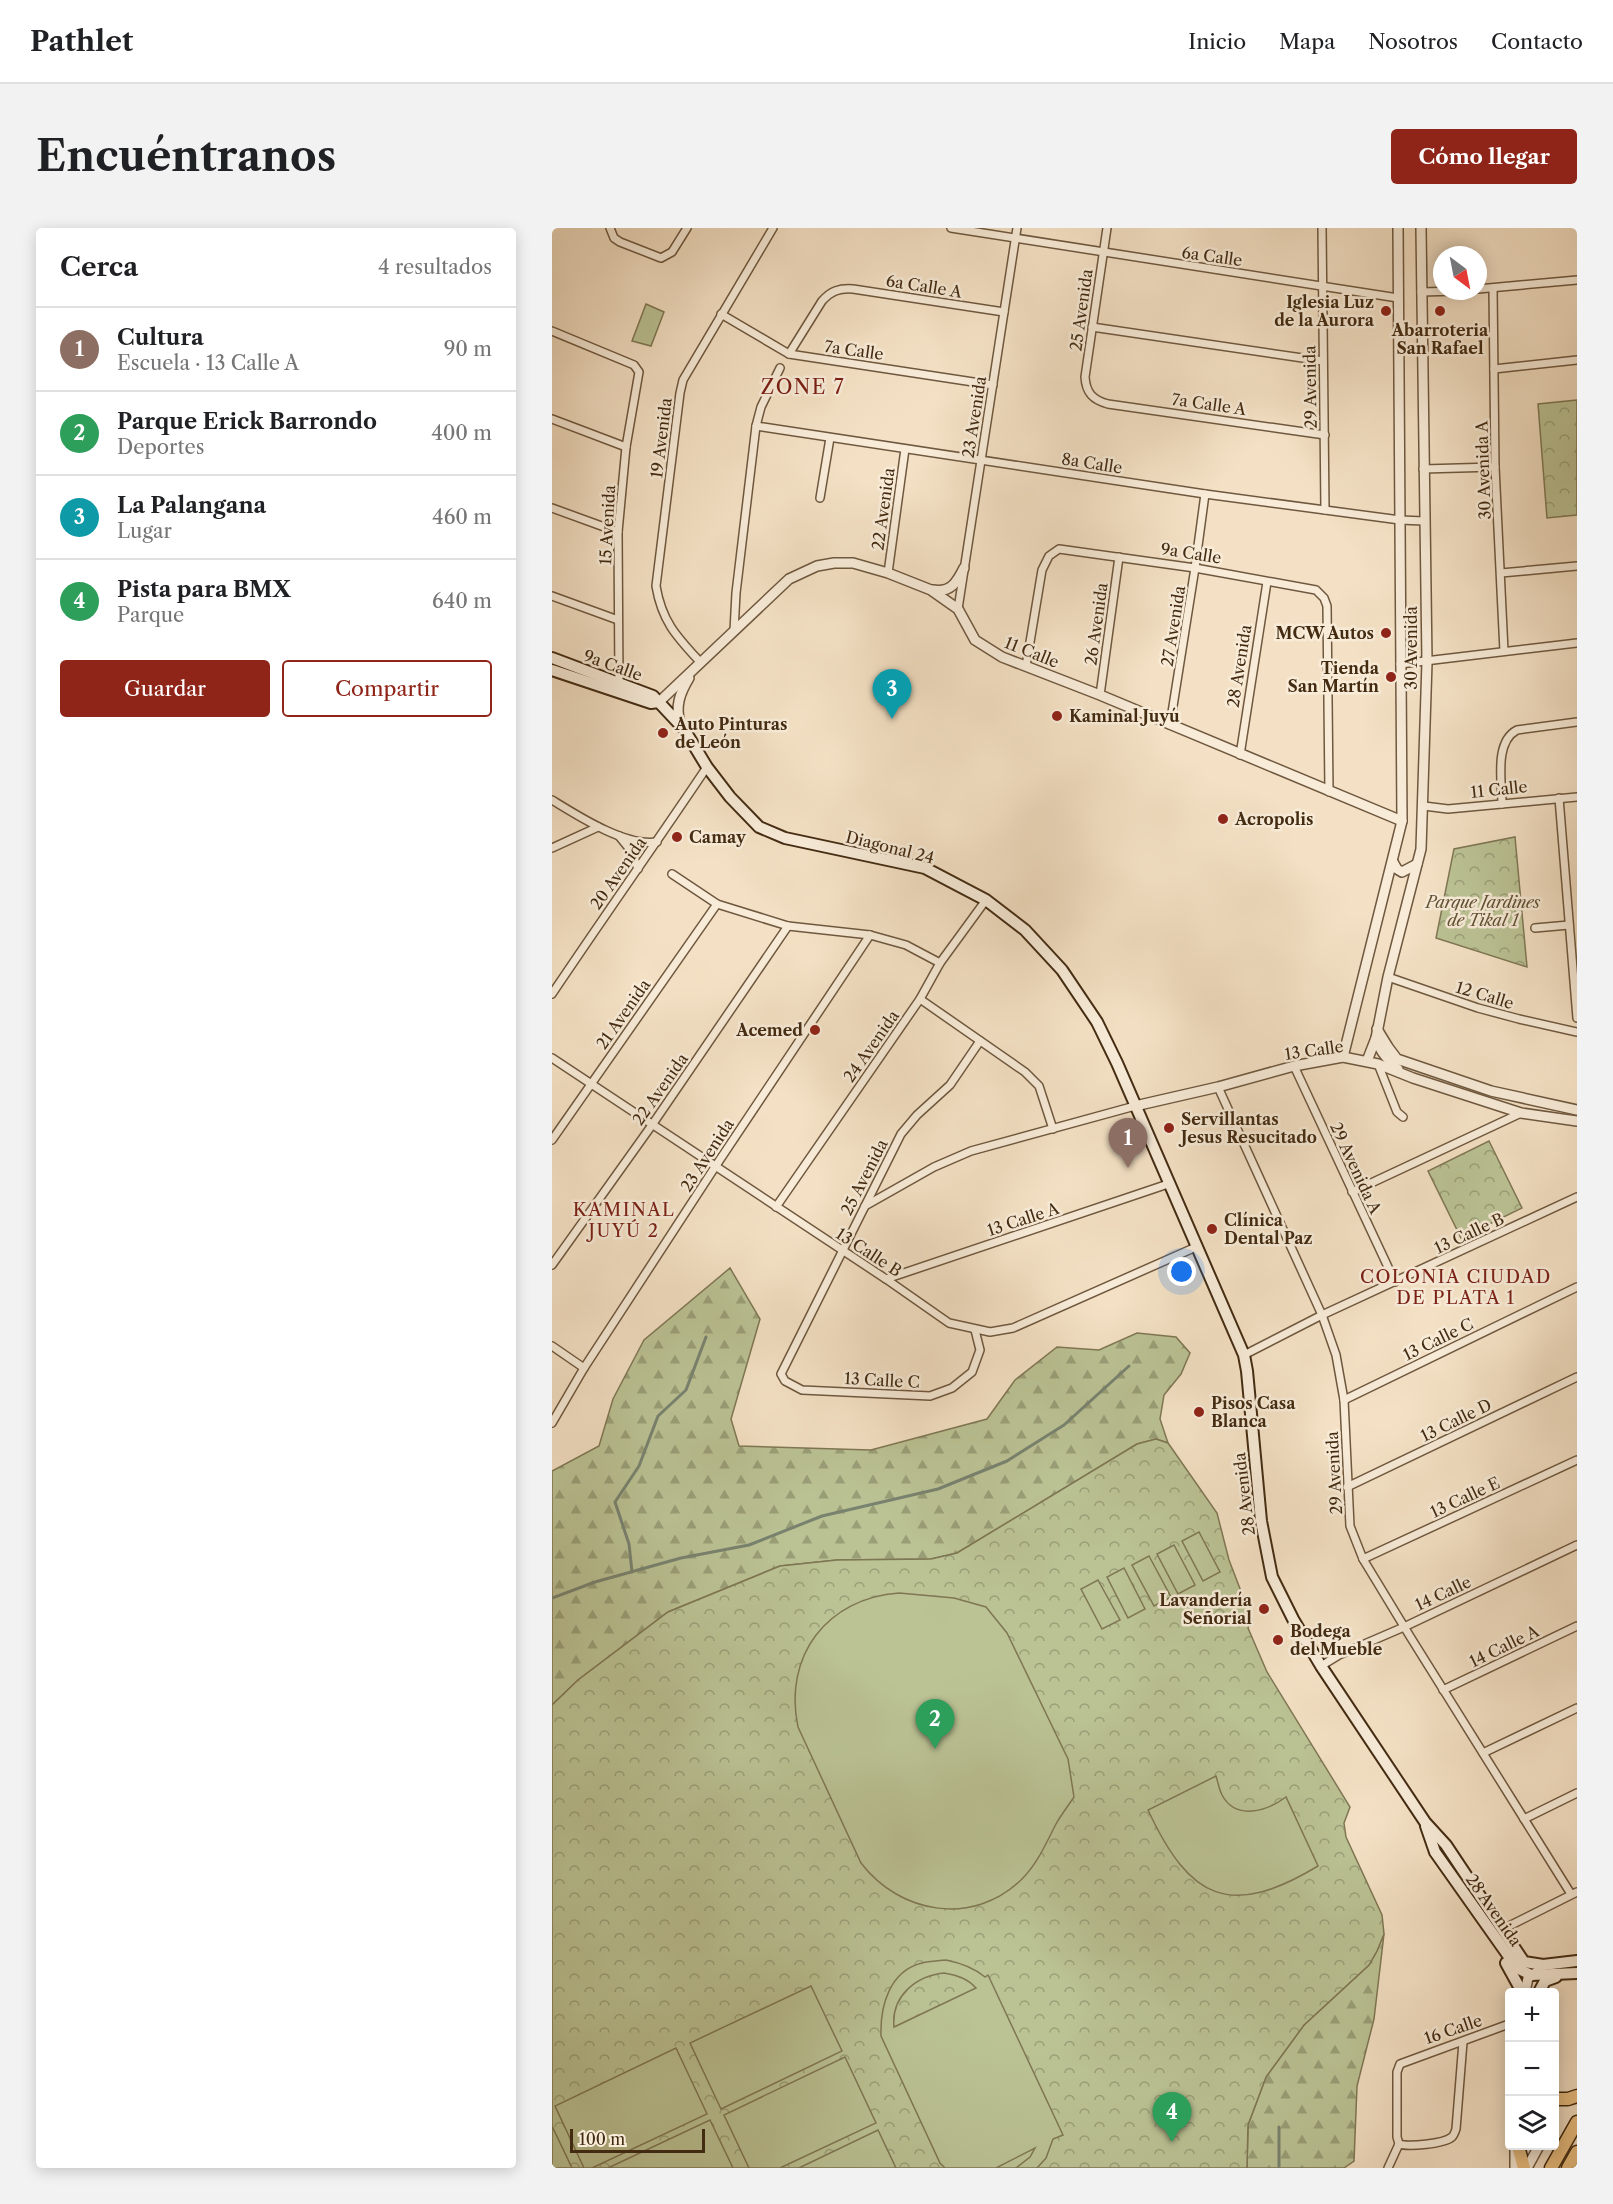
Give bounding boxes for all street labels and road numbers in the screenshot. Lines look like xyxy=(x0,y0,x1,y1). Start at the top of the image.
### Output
street label: 6a Calle xyxy=(1180,242,1244,270)
street label: 25 Avenida xyxy=(1065,267,1097,352)
street label: 6a Calle A xyxy=(885,270,965,302)
street label: 7a Calle xyxy=(823,336,885,364)
street label: 29 Avenida xyxy=(1299,345,1321,429)
street label: 23 Avenida xyxy=(958,374,990,459)
street label: 7a Calle A xyxy=(1170,389,1249,419)
street label: 19 Avenida xyxy=(646,396,676,479)
street label: 30 Avenida A xyxy=(1471,419,1495,520)
street label: 8a Calle xyxy=(1060,448,1124,478)
street label: 22 Avenida xyxy=(867,466,899,552)
street label: 15 Avenida xyxy=(595,484,619,566)
street label: 9a Calle xyxy=(1159,538,1223,568)
street label: 26 Avenida xyxy=(1080,581,1112,667)
street label: 27 Avenida xyxy=(1157,583,1189,668)
street label: 30 Avenida xyxy=(1401,606,1421,690)
street label: 28 Avenida xyxy=(1223,623,1255,709)
street label: 11 Calle xyxy=(1002,632,1062,672)
street label: 9a Calle xyxy=(581,645,645,685)
street label: 11 Calle xyxy=(1470,776,1528,802)
street label: Diagonal 24 xyxy=(844,826,936,868)
street label: 20 Avenida xyxy=(586,832,651,913)
street label: 21 Avenida xyxy=(592,975,655,1053)
street label: 12 Calle xyxy=(1454,977,1516,1013)
street label: 24 Avenida xyxy=(839,1006,903,1086)
street label: 13 Calle xyxy=(1283,1036,1345,1064)
street label: 22 Avenida xyxy=(628,1049,692,1129)
street label: 23 Avenida xyxy=(676,1114,738,1195)
street label: 29 Avenida A xyxy=(1326,1119,1386,1218)
street label: 25 Avenida xyxy=(836,1135,892,1218)
street label: 13 Calle A xyxy=(984,1198,1063,1240)
street label: 13 Calle B xyxy=(1431,1208,1507,1258)
street label: 13 Calle B xyxy=(832,1223,906,1281)
street label: 13 Calle C xyxy=(1400,1313,1476,1365)
street label: 13 Calle C xyxy=(844,1368,920,1392)
street label: 13 Calle D xyxy=(1417,1394,1495,1446)
street label: 29 Avenida xyxy=(1322,1430,1346,1515)
street label: 28 Avenida xyxy=(1229,1451,1259,1537)
street label: 13 Calle E xyxy=(1427,1472,1503,1522)
street label: 14 Calle xyxy=(1412,1571,1474,1615)
street label: 14 Calle A xyxy=(1466,1620,1543,1671)
street label: 28 Avenida xyxy=(1462,1870,1526,1950)
street label: 16 Calle xyxy=(1422,2010,1484,2048)

